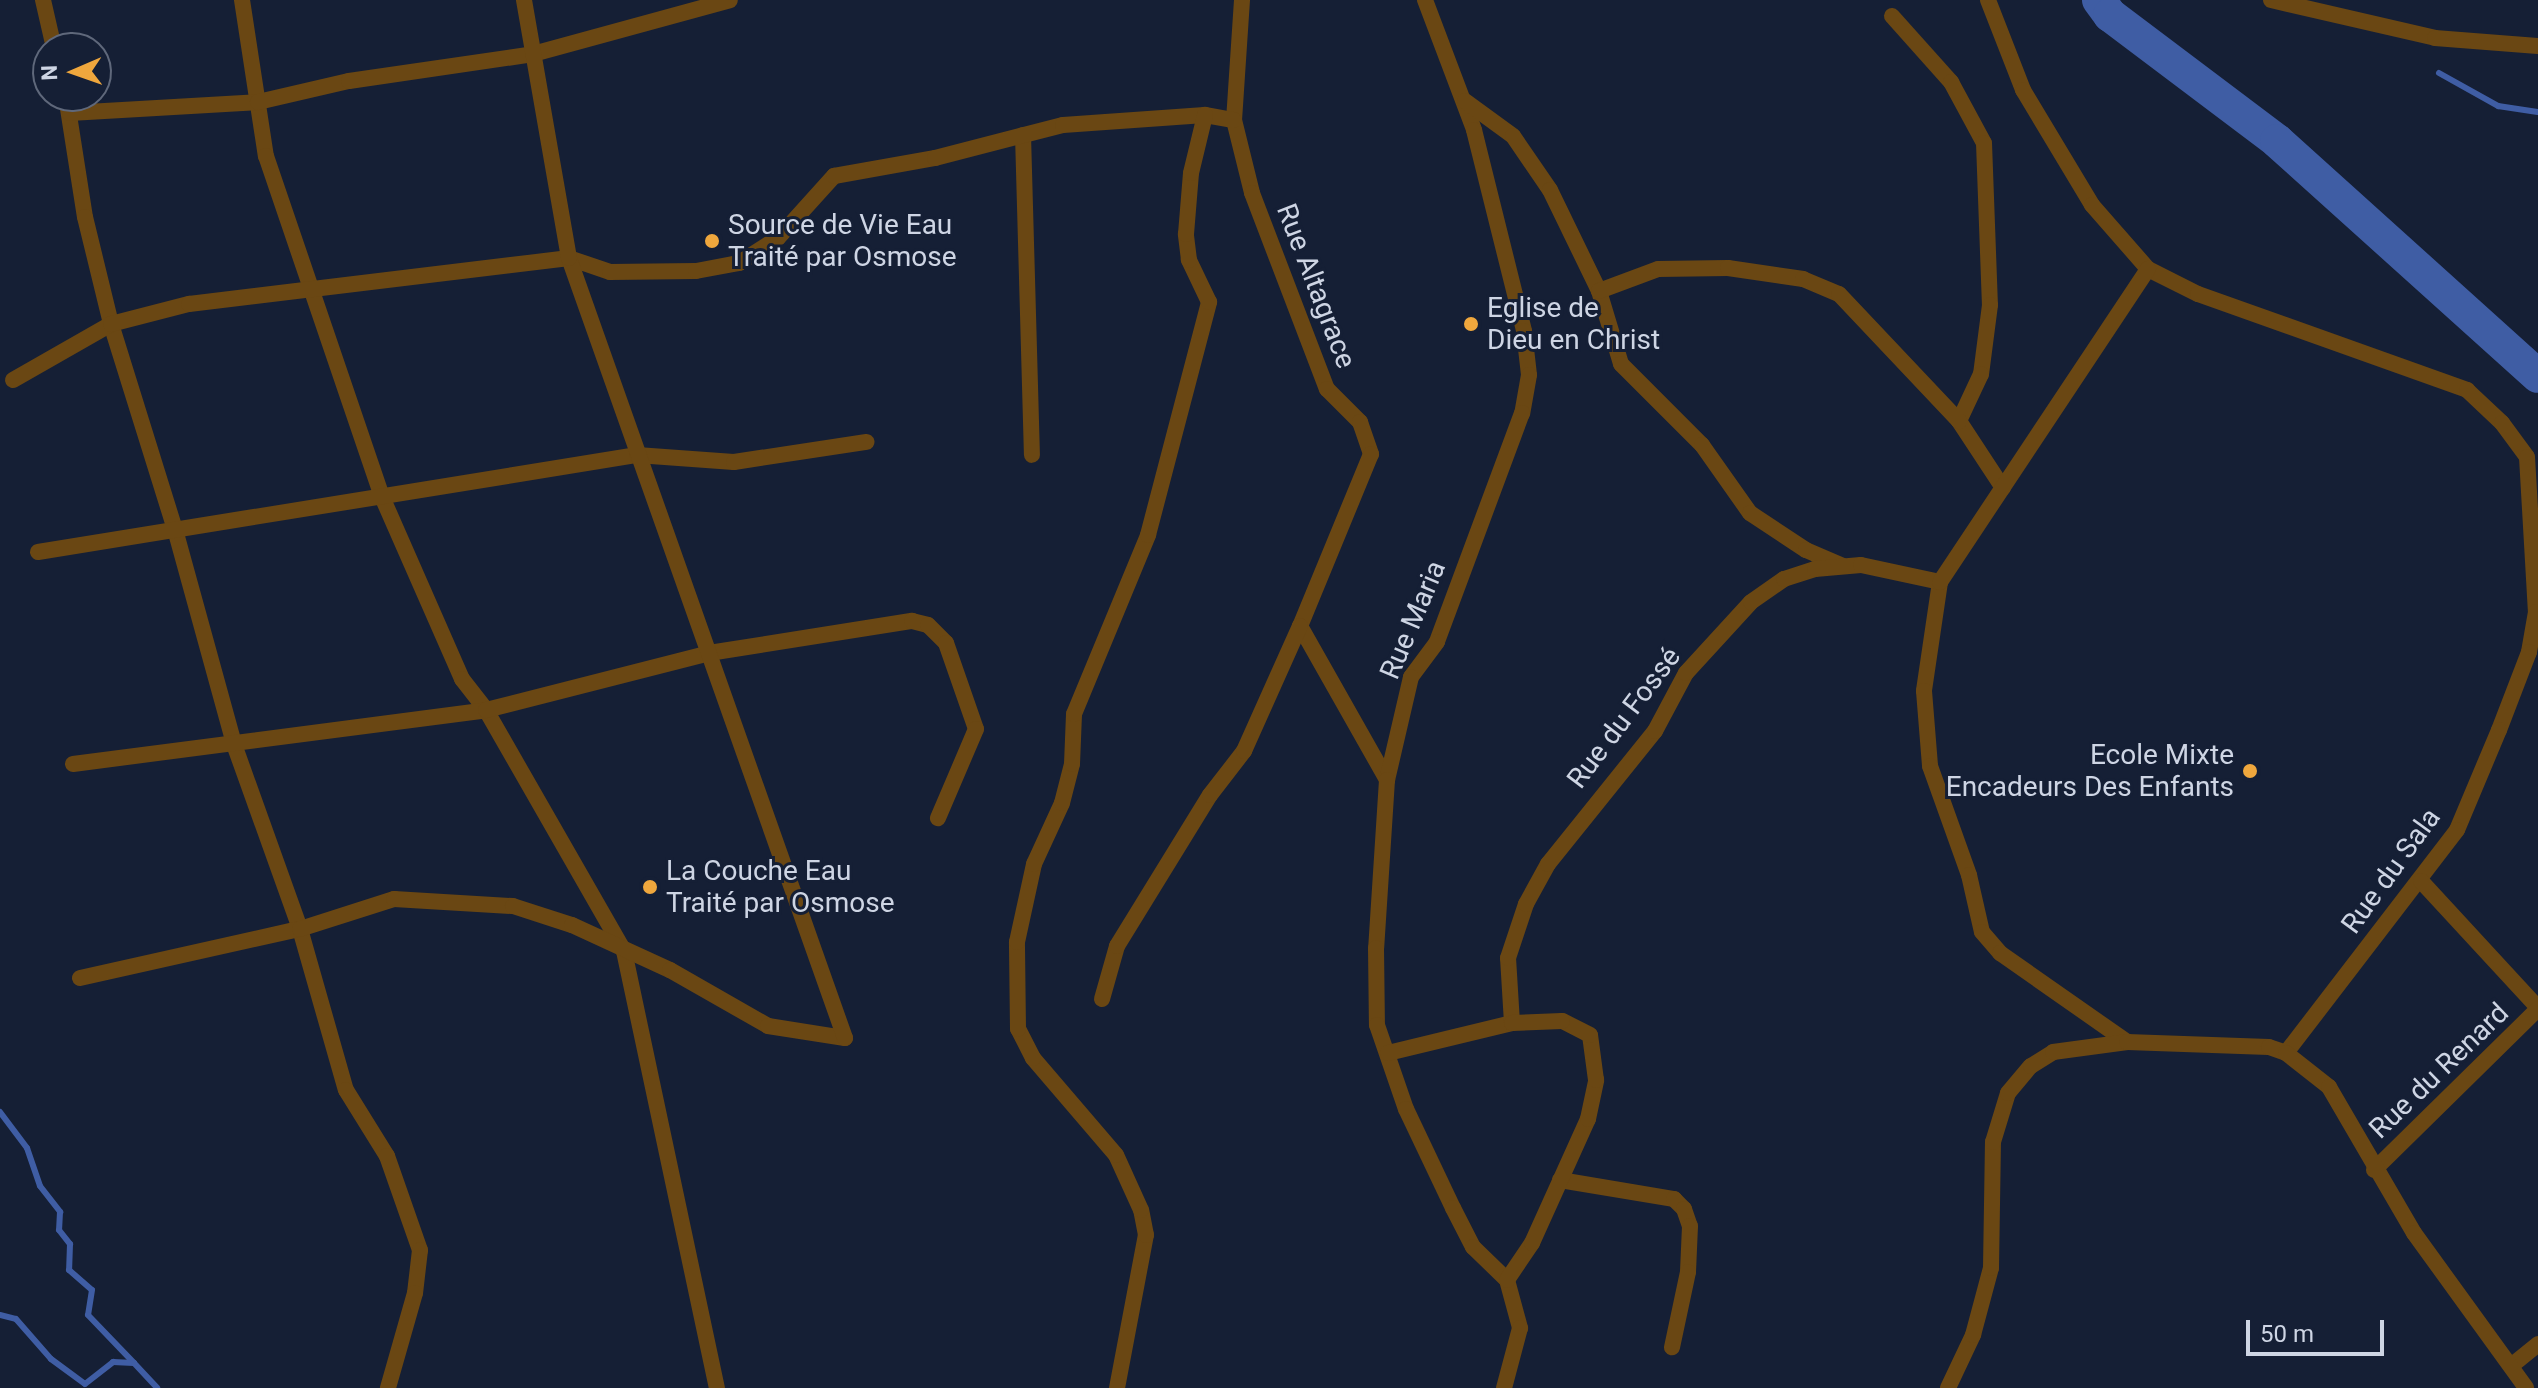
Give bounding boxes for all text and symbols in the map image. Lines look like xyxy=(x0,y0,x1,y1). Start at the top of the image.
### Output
north arrow xyxy=(32,32,112,112)
text: N xyxy=(37,65,62,81)
street label: Rue Altagrace xyxy=(1269,199,1363,373)
place label: Source de Vie Eau Traité par Osmose xyxy=(728,208,957,274)
marker: Source de Vie Eau Traité par Osmose xyxy=(703,232,721,250)
place label: Eglise de Dieu en Christ xyxy=(1487,291,1660,357)
marker: Eglise de Dieu en Christ xyxy=(1462,315,1480,333)
street label: Rue Maria xyxy=(1373,556,1453,684)
street label: Rue du Fossé xyxy=(1560,641,1688,795)
place label: Ecole Mixte Encadeurs Des Enfants xyxy=(1946,738,2234,804)
marker: Ecole Mixte Encadeurs Des Enfants xyxy=(2241,762,2259,780)
street label: Rue du Sala xyxy=(2334,802,2448,940)
place label: La Couche Eau Traité par Osmose xyxy=(666,854,895,920)
marker: La Couche Eau Traité par Osmose xyxy=(641,878,659,896)
street label: Rue du Renard xyxy=(2362,996,2516,1146)
scale bar xyxy=(2250,1304,2388,1354)
text: 50 m xyxy=(2260,1320,2314,1348)

